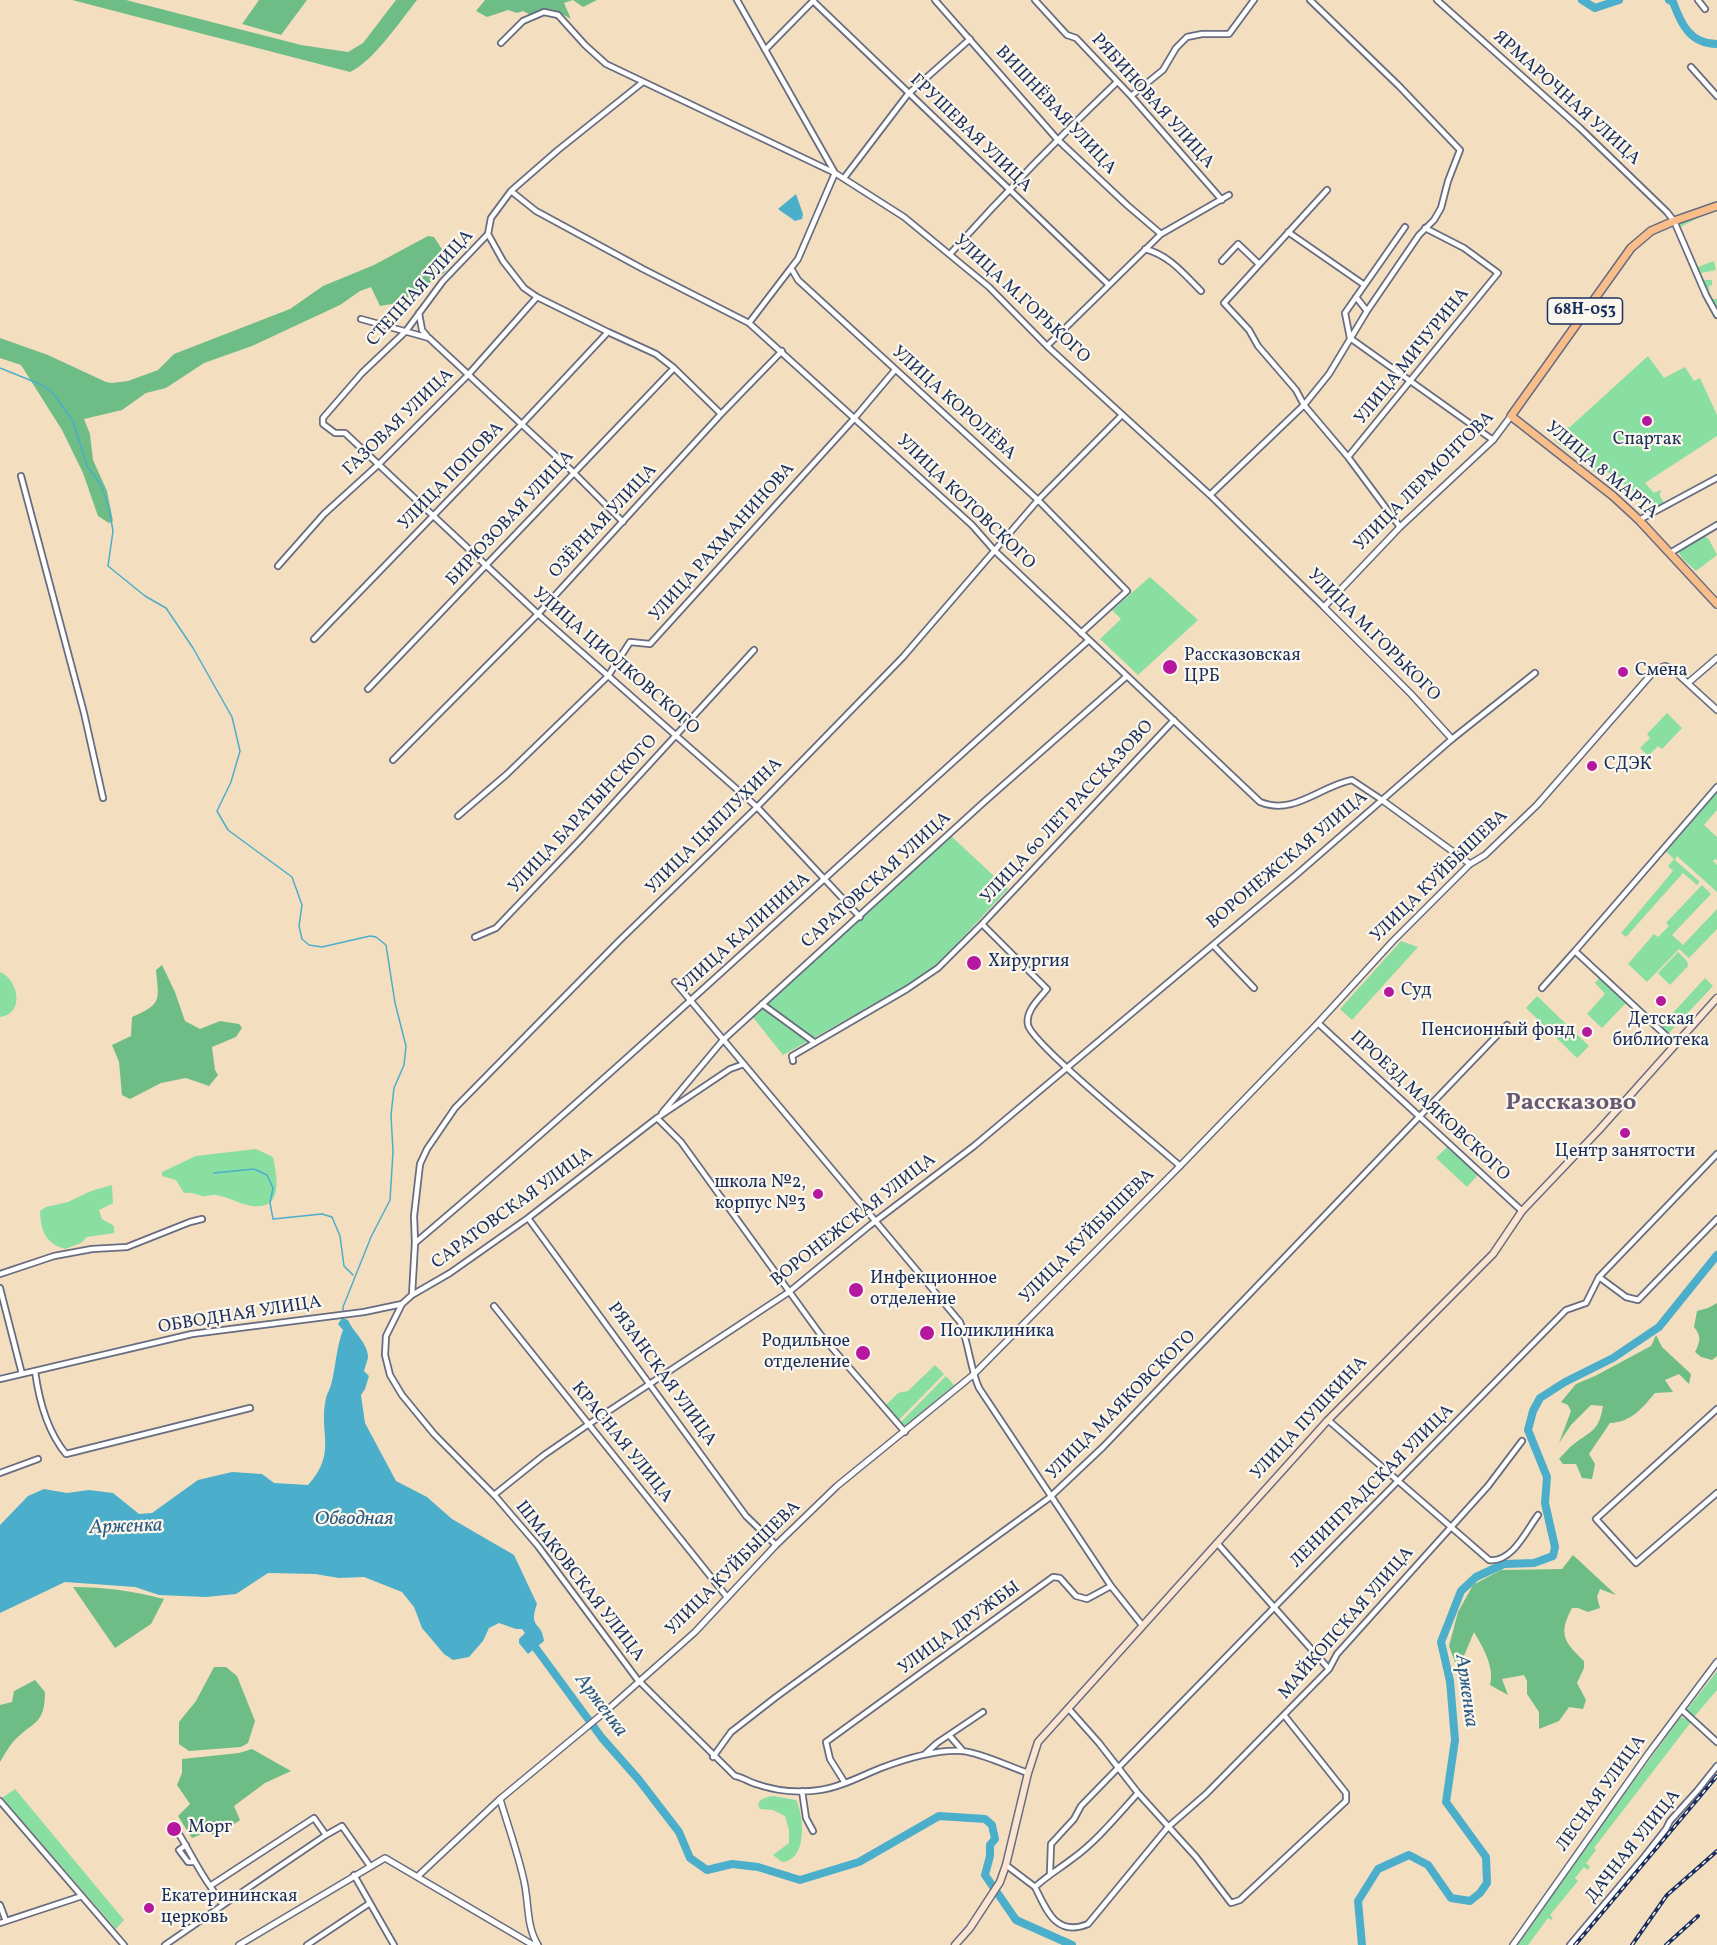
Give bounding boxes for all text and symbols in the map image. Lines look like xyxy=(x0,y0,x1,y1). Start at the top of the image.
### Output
street label: ЯРМАРОЧНАЯ УЛИЦА xyxy=(1488,27,1644,171)
street label: РЯБИНОВАЯ УЛИЦА xyxy=(1086,30,1218,174)
street label: ВИШНЁВАЯ УЛИЦА xyxy=(990,42,1120,180)
street label: ГРУШЕВАЯ УЛИЦА xyxy=(904,70,1036,198)
street label: СТЕПНАЯ УЛИЦА xyxy=(363,226,479,352)
street label: УЛИЦА М.ГОРЬКОГО xyxy=(948,231,1094,369)
street label: УЛИЦА МИЧУРИНА xyxy=(1351,284,1475,430)
road number: 68Н-053 xyxy=(1548,298,1622,324)
street label: УЛИЦА КОРОЛЁВА xyxy=(886,342,1020,466)
street label: ГАЗОВАЯ УЛИЦА xyxy=(339,365,459,481)
street label: УЛИЦА ЛЕРМОНТОВА xyxy=(1350,407,1500,557)
marker: Спартак xyxy=(1640,414,1654,428)
street label: УЛИЦА ПОПОВА xyxy=(395,418,509,536)
street label: УЛИЦА 8 МАРТА xyxy=(1540,418,1662,524)
place label: Спартак xyxy=(1613,430,1681,452)
street label: УЛИЦА КОТОВСКОГО xyxy=(891,431,1039,575)
street label: БИРЮЗОВАЯ УЛИЦА xyxy=(443,447,579,591)
street label: УЛИЦА РАХМАНИНОВА xyxy=(646,459,800,627)
street label: ОЗЁРНАЯ УЛИЦА xyxy=(546,460,662,584)
street label: УЛИЦА М.ГОРЬКОГО xyxy=(1302,565,1444,707)
street label: УЛИЦА ЦИОЛКОВСКОГО xyxy=(527,584,703,740)
place label: Рассказовская ЦРБ xyxy=(1184,646,1301,688)
marker: Рассказовская ЦРБ xyxy=(1161,658,1179,676)
place label: Смена xyxy=(1635,661,1688,683)
marker: Смена xyxy=(1616,665,1630,679)
street label: УЛИЦА 60 ЛЕТ РАССКАЗОВО xyxy=(977,717,1159,909)
street label: УЛИЦА БАРАТЫНСКОГО xyxy=(505,731,663,899)
street label: УЛИЦА ЦЫПЛУХИНА xyxy=(642,754,788,900)
place label: СДЭК xyxy=(1604,755,1652,777)
marker: СДЭК xyxy=(1585,759,1599,773)
street label: ВОРОНЕЖСКАЯ УЛИЦА xyxy=(1203,787,1373,935)
street label: УЛИЦА КУЙБЫШЕВА xyxy=(1367,806,1513,948)
street label: САРАТОВСКАЯ УЛИЦА xyxy=(798,808,956,954)
street label: УЛИЦА КАЛИНИНА xyxy=(675,869,815,999)
place label: Хирургия xyxy=(988,952,1069,974)
marker: Хирургия xyxy=(965,954,983,972)
place label: Суд xyxy=(1401,981,1431,1003)
marker: Суд xyxy=(1382,985,1396,999)
marker: Детская библиотека xyxy=(1654,994,1668,1008)
place label: Детская библиотека xyxy=(1613,1010,1709,1052)
place label: Пенсионный фонд xyxy=(1421,1021,1575,1043)
marker: Пенсионный фонд xyxy=(1580,1025,1594,1039)
street label: ПРОЕЗД МАЯКОВСКОГО xyxy=(1345,1027,1513,1187)
district label: Рассказово xyxy=(1505,1091,1637,1119)
marker: Центр занятости xyxy=(1618,1126,1632,1140)
place label: Центр занятости xyxy=(1555,1142,1695,1164)
street label: САРАТОВСКАЯ УЛИЦА xyxy=(428,1143,598,1275)
street label: ВОРОНЕЖСКАЯ УЛИЦА xyxy=(767,1150,941,1292)
street label: УЛИЦА КУЙБЫШЕВА xyxy=(1016,1165,1160,1309)
place label: школа №2, корпус №3 xyxy=(714,1173,806,1216)
marker: школа №2, корпус №3 xyxy=(811,1187,825,1201)
place label: Инфекционное отделение xyxy=(870,1269,997,1312)
marker: Инфекционное отделение xyxy=(847,1281,865,1299)
street label: ОБВОДНАЯ УЛИЦА xyxy=(157,1292,323,1340)
street label: РЯЗАНСКАЯ УЛИЦА xyxy=(602,1299,720,1451)
place label: Поликлиника xyxy=(940,1322,1055,1344)
marker: Поликлиника xyxy=(918,1324,936,1342)
street label: УЛИЦА МАЯКОВСКОГО xyxy=(1043,1327,1201,1485)
place label: Родильное отделение xyxy=(762,1332,850,1374)
marker: Родильное отделение xyxy=(854,1344,872,1362)
street label: УЛИЦА ПУШКИНА xyxy=(1247,1353,1373,1485)
street label: КРАСНАЯ УЛИЦА xyxy=(566,1378,676,1508)
street label: ЛЕНИНГРАДСКАЯ УЛИЦА xyxy=(1287,1401,1459,1573)
street label: ШМАКОВСКАЯ УЛИЦА xyxy=(510,1497,648,1667)
street label: УЛИЦА КУЙБЫШЕВА xyxy=(662,1497,806,1641)
water label: Обводная xyxy=(315,1508,393,1532)
water label: Арженка xyxy=(89,1515,163,1541)
street label: МАЙКОПСКАЯ УЛИЦА xyxy=(1275,1543,1419,1705)
street label: УЛИЦА ДРУЖБЫ xyxy=(895,1578,1025,1680)
water label: Арженка xyxy=(1448,1653,1482,1729)
water label: Арженка xyxy=(568,1669,632,1743)
street label: ЛЕСНАЯ УЛИЦА xyxy=(1553,1732,1651,1856)
street label: ДАЧНАЯ УЛИЦА xyxy=(1582,1786,1686,1908)
place label: Морг xyxy=(188,1818,232,1840)
marker: Морг xyxy=(165,1820,183,1838)
place label: Екатерининская церковь xyxy=(161,1887,297,1930)
marker: Екатерининская церковь xyxy=(142,1901,156,1915)

